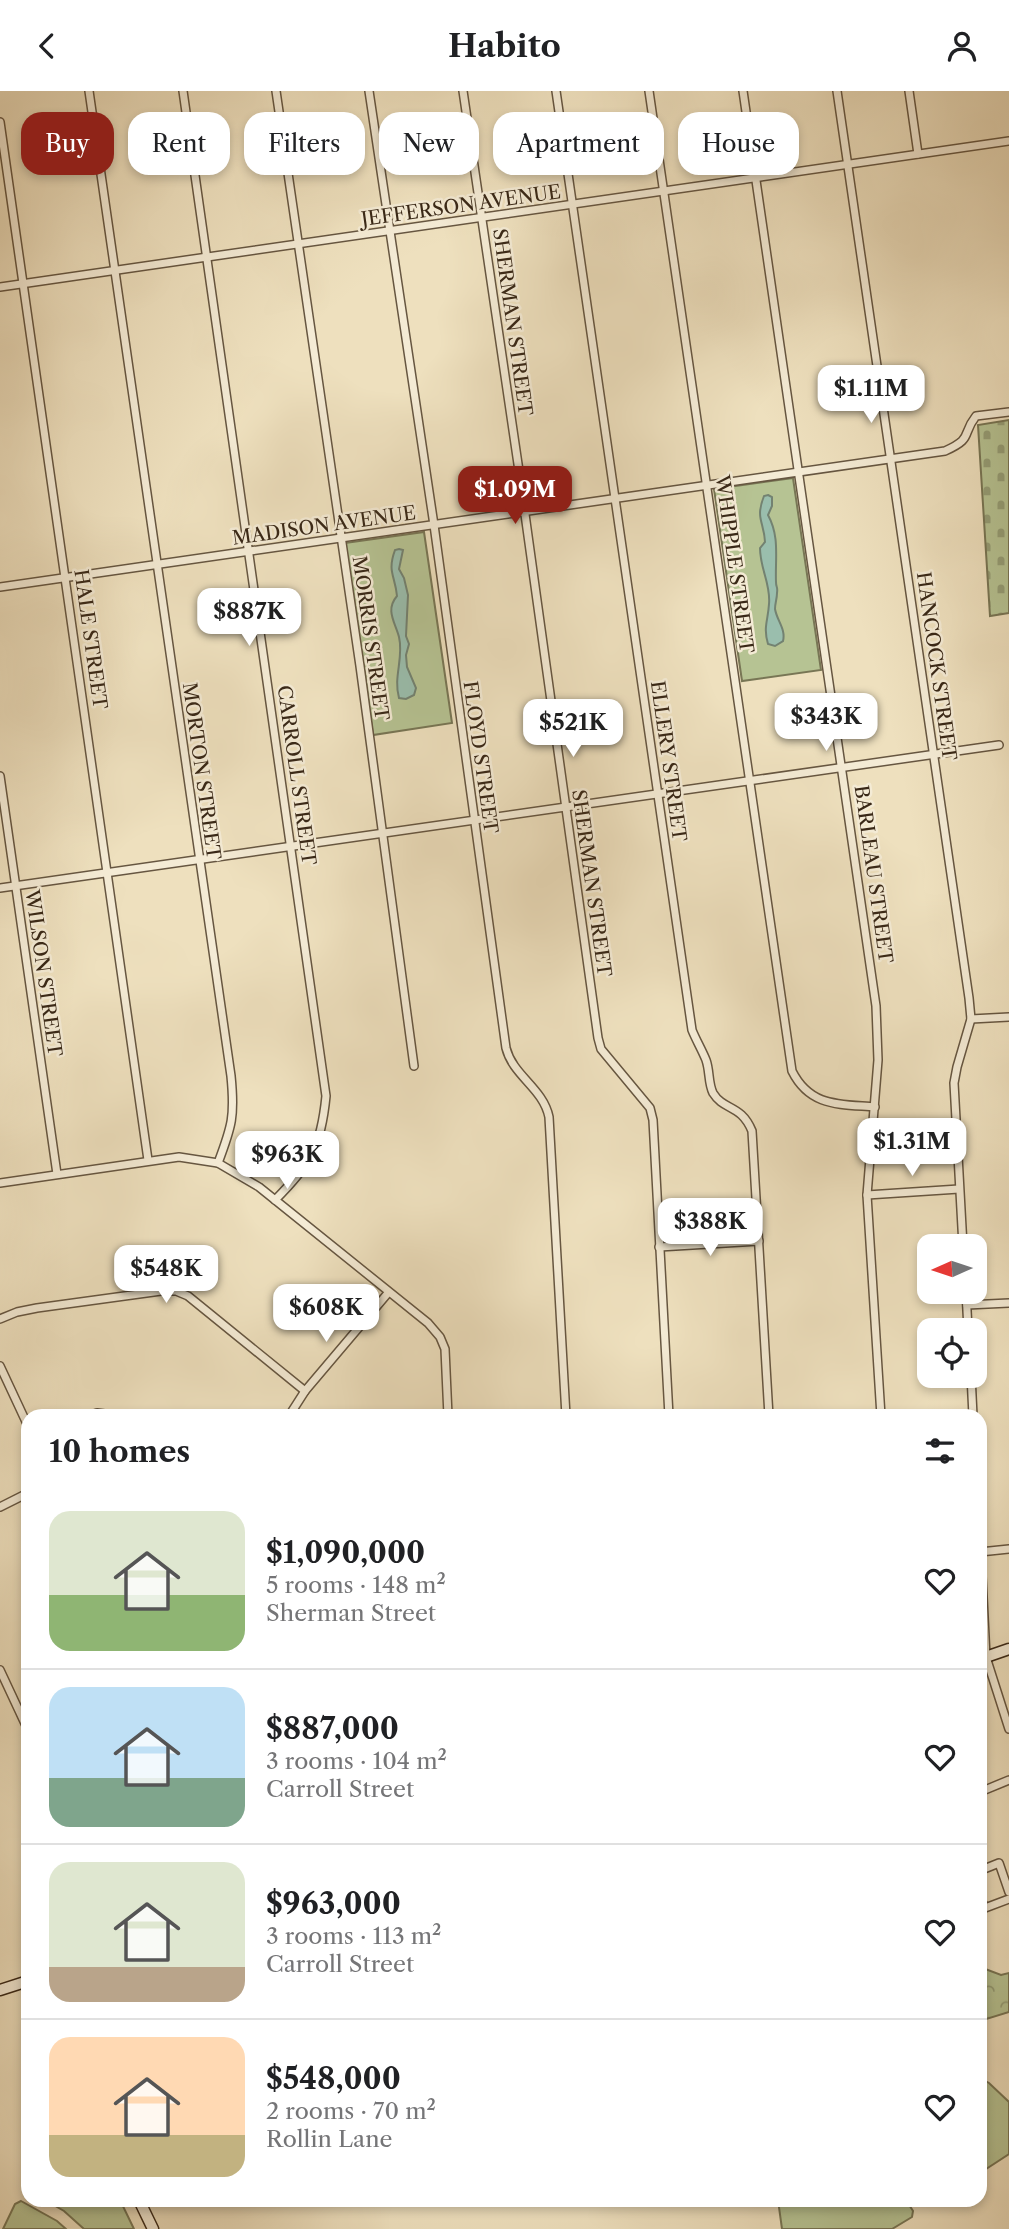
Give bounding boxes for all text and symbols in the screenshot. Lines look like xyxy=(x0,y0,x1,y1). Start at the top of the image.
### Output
text: Habito xyxy=(448,26,561,65)
icon: back xyxy=(28,27,66,65)
icon: person xyxy=(943,27,981,65)
chip: Buy xyxy=(21,112,114,175)
chip: Rent xyxy=(128,112,230,175)
chip: Filters xyxy=(244,112,365,175)
chip: New xyxy=(379,112,479,175)
chip: Apartment xyxy=(493,112,664,175)
chip: House xyxy=(678,112,799,175)
street label: JEFFERSON AVENUE xyxy=(357,180,562,231)
street label: SHERMAN STREET xyxy=(488,227,537,418)
pin: $1.11M xyxy=(814,365,928,425)
text: $1.11M xyxy=(834,374,908,402)
pin: $1.09M xyxy=(458,467,572,526)
street label: WHIPPLE STREET xyxy=(710,473,758,655)
text: $1.09M xyxy=(474,475,556,503)
street label: MADISON AVENUE xyxy=(231,501,417,550)
street label: MORRIS STREET xyxy=(348,554,394,723)
street label: HALE STREET xyxy=(69,568,112,711)
street label: HANCOCK STREET xyxy=(912,570,961,763)
pin: $887K xyxy=(200,589,298,648)
text: $887K xyxy=(213,597,285,625)
street label: FLOYD STREET xyxy=(458,679,503,835)
street label: ELLERY STREET xyxy=(646,679,691,844)
street label: MORTON STREET xyxy=(178,681,225,862)
street label: CARROLL STREET xyxy=(272,684,321,867)
pin: $343K xyxy=(777,693,875,753)
pin: $521K xyxy=(524,699,622,759)
text: $343K xyxy=(791,702,861,730)
text: $521K xyxy=(539,708,607,736)
street label: BARLEAU STREET xyxy=(850,784,897,965)
street label: SHERMAN STREET xyxy=(567,788,616,979)
street label: WILSON STREET xyxy=(20,887,67,1059)
pin: $1.31M xyxy=(855,1119,969,1178)
text: $1.31M xyxy=(873,1127,951,1155)
pin: $963K xyxy=(238,1131,336,1191)
text: $963K xyxy=(251,1140,323,1168)
pin: $388K xyxy=(661,1199,759,1258)
text: $388K xyxy=(674,1207,746,1235)
north arrow xyxy=(917,1234,987,1304)
map controls xyxy=(917,1234,987,1388)
pin: $548K xyxy=(117,1245,215,1305)
text: $548K xyxy=(130,1254,202,1282)
pin: $608K xyxy=(277,1285,375,1344)
text: $608K xyxy=(289,1293,363,1321)
button: locate xyxy=(917,1318,987,1388)
icon: filters xyxy=(921,1432,959,1470)
text: 10 homes xyxy=(49,1433,190,1470)
text: $1,090,000 xyxy=(266,1534,425,1571)
icon: home xyxy=(105,1539,189,1623)
icon: heart xyxy=(921,1562,959,1600)
text: 5 rooms · 148 m² xyxy=(266,1571,446,1599)
text: Sherman Street xyxy=(266,1599,436,1627)
text: $887,000 xyxy=(266,1710,399,1747)
icon: home xyxy=(105,1715,189,1799)
icon: heart xyxy=(921,1738,959,1776)
text: 3 rooms · 104 m² xyxy=(266,1747,447,1775)
text: Carroll Street xyxy=(266,1775,414,1803)
text: $963,000 xyxy=(266,1885,401,1922)
icon: home xyxy=(105,1890,189,1974)
icon: heart xyxy=(921,1913,959,1951)
text: 3 rooms · 113 m² xyxy=(266,1922,442,1950)
text: Carroll Street xyxy=(266,1950,414,1978)
text: $548,000 xyxy=(266,2060,401,2097)
icon: home xyxy=(105,2065,189,2149)
icon: heart xyxy=(921,2088,959,2126)
text: 2 rooms · 70 m² xyxy=(266,2097,436,2125)
text: Rollin Lane xyxy=(266,2125,392,2153)

